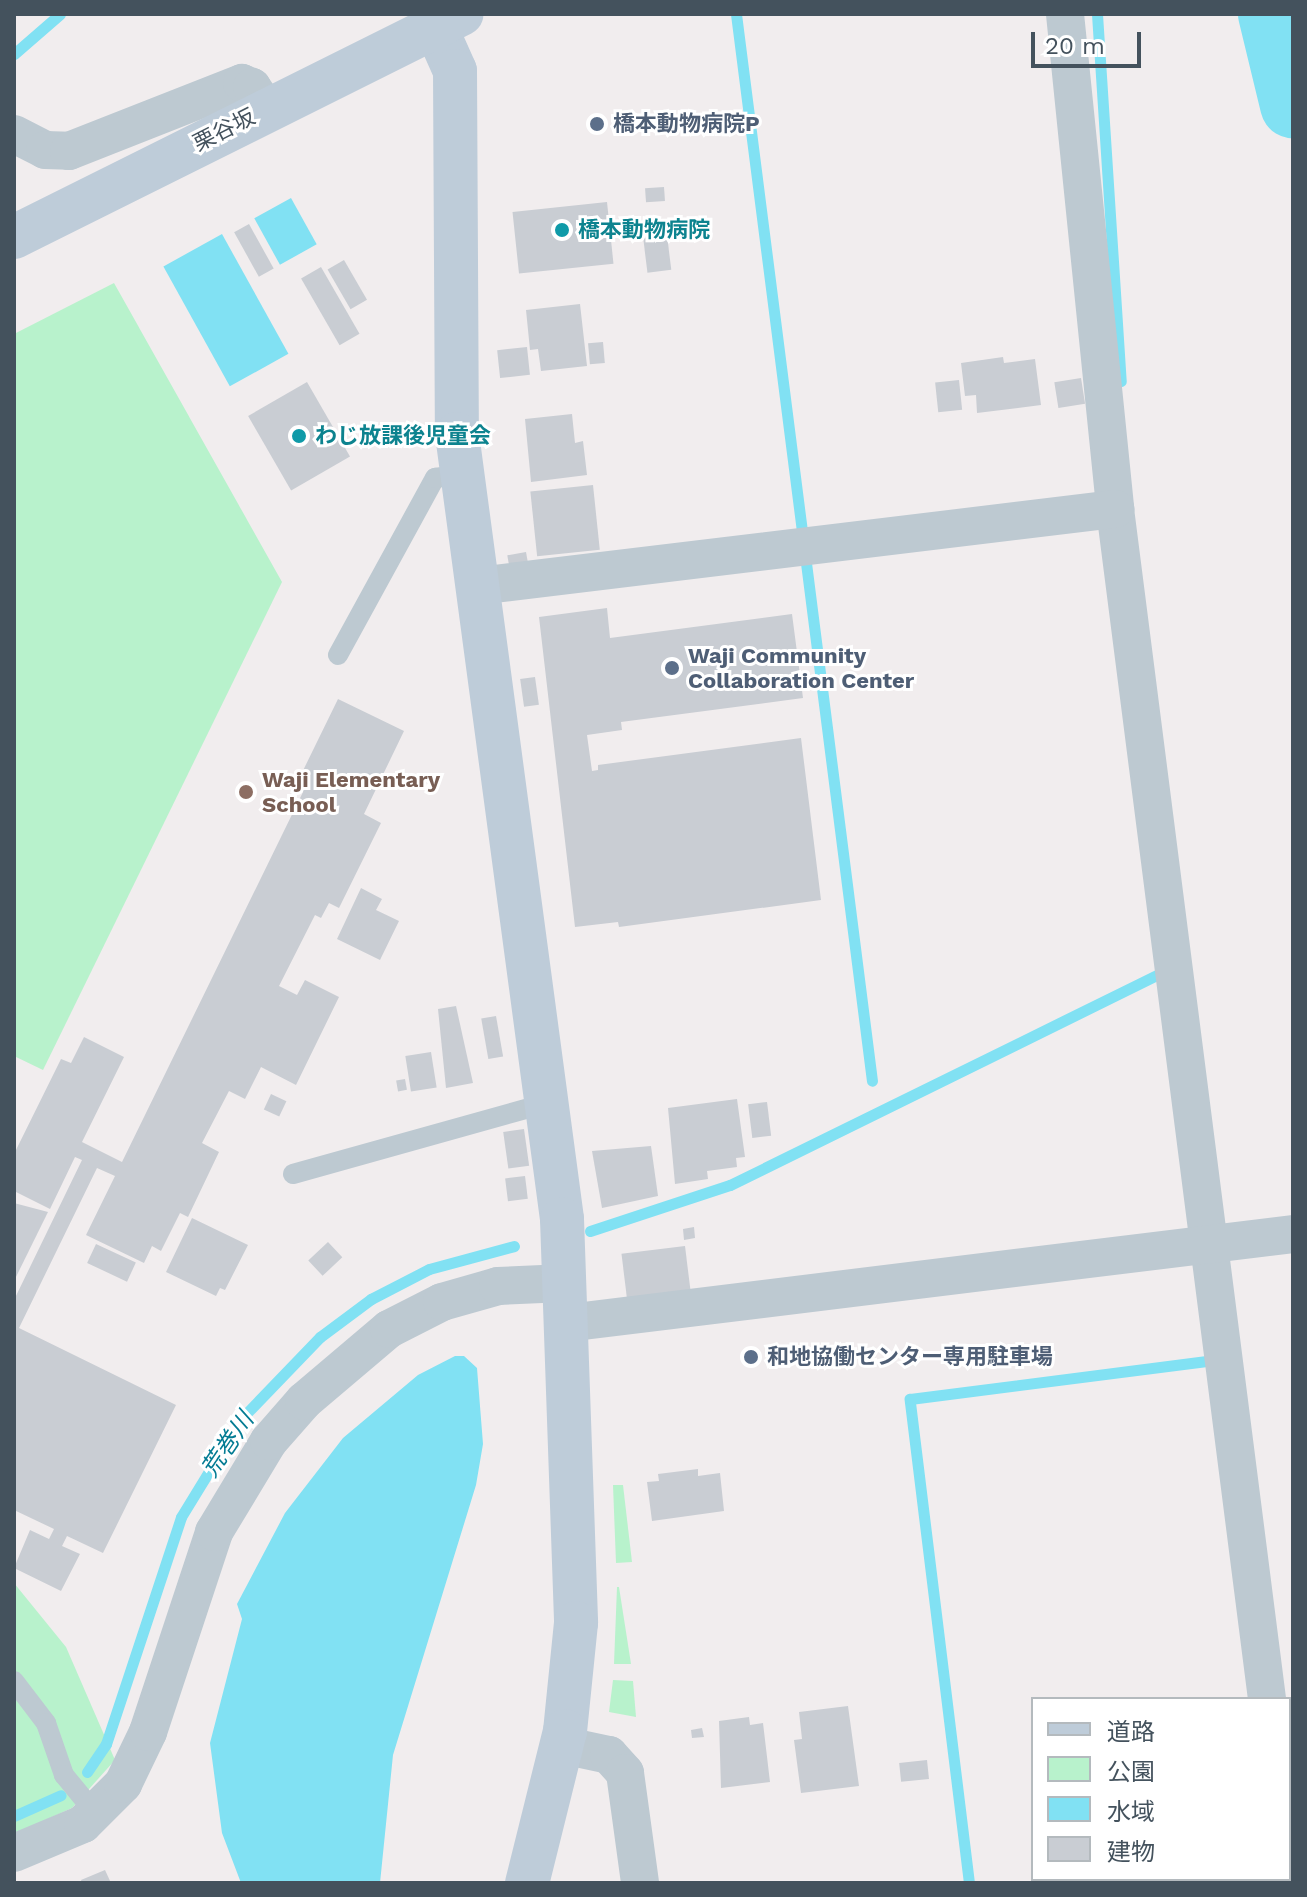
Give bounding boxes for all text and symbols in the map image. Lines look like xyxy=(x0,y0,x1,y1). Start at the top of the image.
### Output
scale bar xyxy=(1035,16,1145,66)
text: 20 m xyxy=(1045,32,1105,60)
street label: 栗谷坂 xyxy=(189,103,259,157)
place label: 橋本動物病院P xyxy=(613,111,760,137)
marker: 橋本動物病院P xyxy=(588,115,606,133)
place label: 橋本動物病院 xyxy=(578,217,710,243)
marker: 橋本動物病院 xyxy=(553,221,571,239)
place label: わじ放課後児童会 xyxy=(315,423,491,449)
marker: わじ放課後児童会 xyxy=(290,427,308,445)
place label: Waji Community Collaboration Center xyxy=(688,642,914,694)
marker: Waji Community Collaboration Center xyxy=(663,659,681,677)
place label: Waji Elementary School xyxy=(262,766,440,818)
marker: Waji Elementary School xyxy=(237,783,255,801)
place label: 和地協働センター専用駐車場 xyxy=(767,1344,1053,1370)
marker: 和地協働センター専用駐車場 xyxy=(742,1348,760,1366)
water label: 荒巻川 xyxy=(196,1407,260,1483)
legend xyxy=(1031,1697,1291,1881)
text: 道路 xyxy=(1107,1718,1155,1746)
text: 公園 xyxy=(1107,1758,1155,1786)
text: 水域 xyxy=(1107,1798,1155,1826)
text: 建物 xyxy=(1107,1838,1155,1866)

